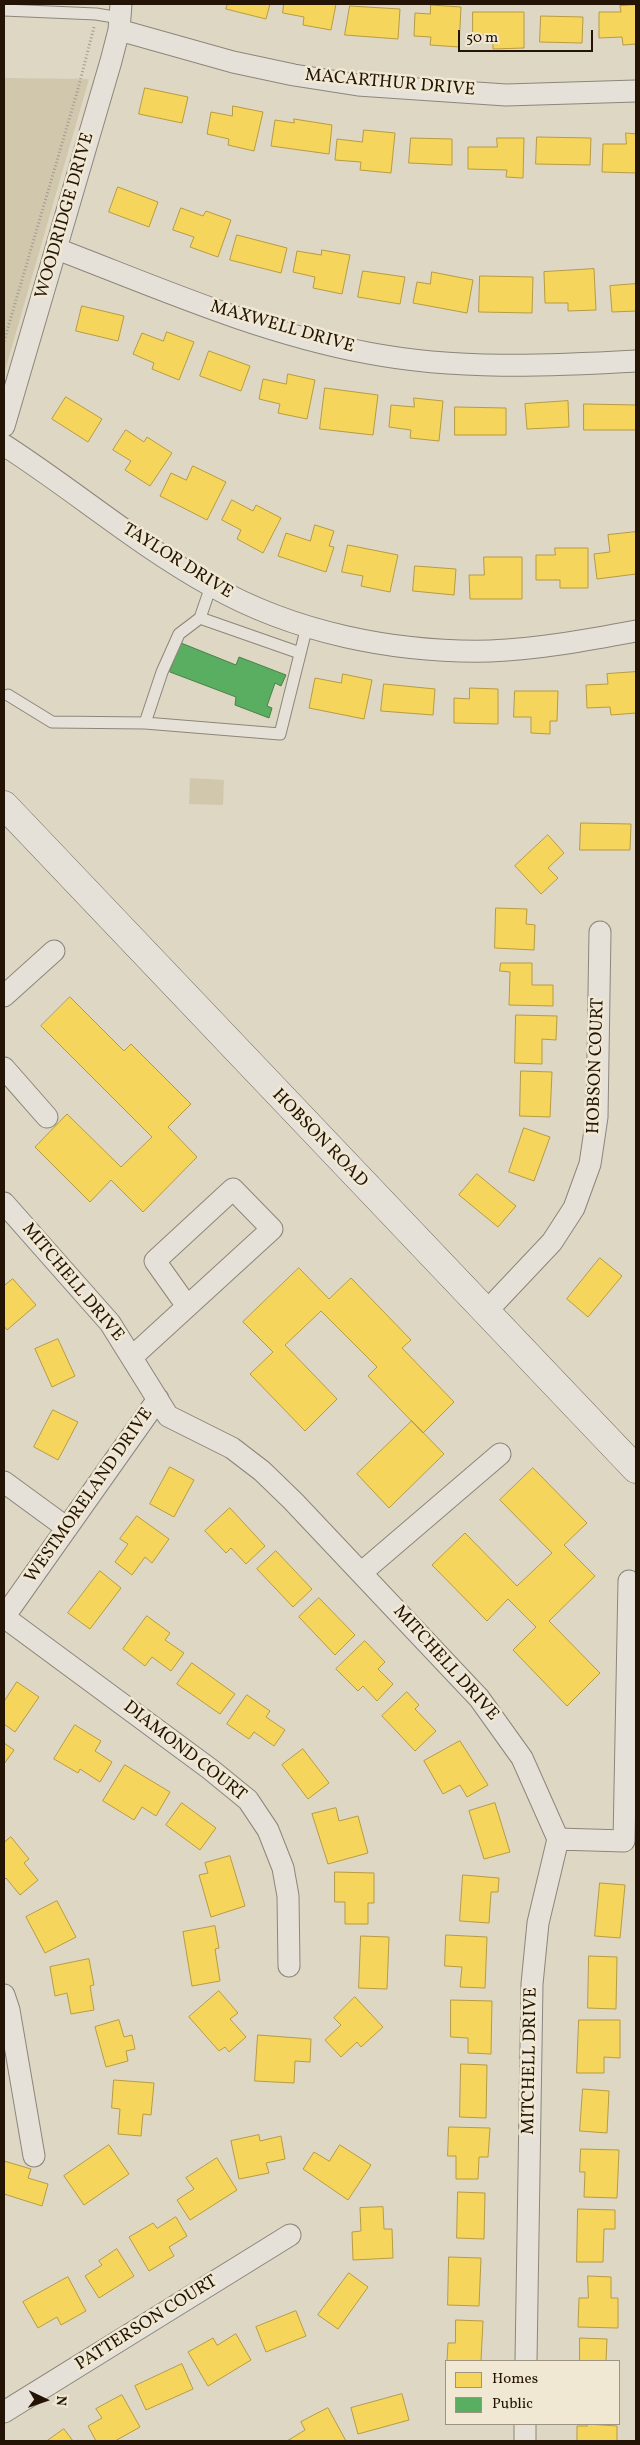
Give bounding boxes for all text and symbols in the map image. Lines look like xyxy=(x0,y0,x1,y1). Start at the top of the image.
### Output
scale bar xyxy=(460,20,595,52)
text: 50 m xyxy=(466,28,498,49)
street label: MACARTHUR DRIVE xyxy=(304,66,476,102)
street label: WOODRIDGE DRIVE xyxy=(32,131,100,301)
street label: MAXWELL DRIVE xyxy=(208,297,356,359)
street label: TAYLOR DRIVE xyxy=(118,519,236,605)
street label: HOBSON COURT xyxy=(584,998,610,1134)
street label: HOBSON ROAD xyxy=(266,1085,372,1193)
street label: MITCHELL DRIVE xyxy=(16,1219,128,1347)
street label: WESTMORELAND DRIVE xyxy=(21,1404,159,1588)
street label: MITCHELL DRIVE xyxy=(387,1602,503,1726)
street label: DIAMOND COURT xyxy=(118,1697,250,1807)
street label: MITCHELL DRIVE xyxy=(519,1987,543,2135)
street label: PATTERSON COURT xyxy=(72,2272,222,2376)
legend xyxy=(445,2360,620,2425)
text: Homes xyxy=(492,2369,538,2390)
north arrow xyxy=(20,2375,70,2425)
text: Public xyxy=(492,2394,533,2415)
text: N xyxy=(51,2395,70,2406)

